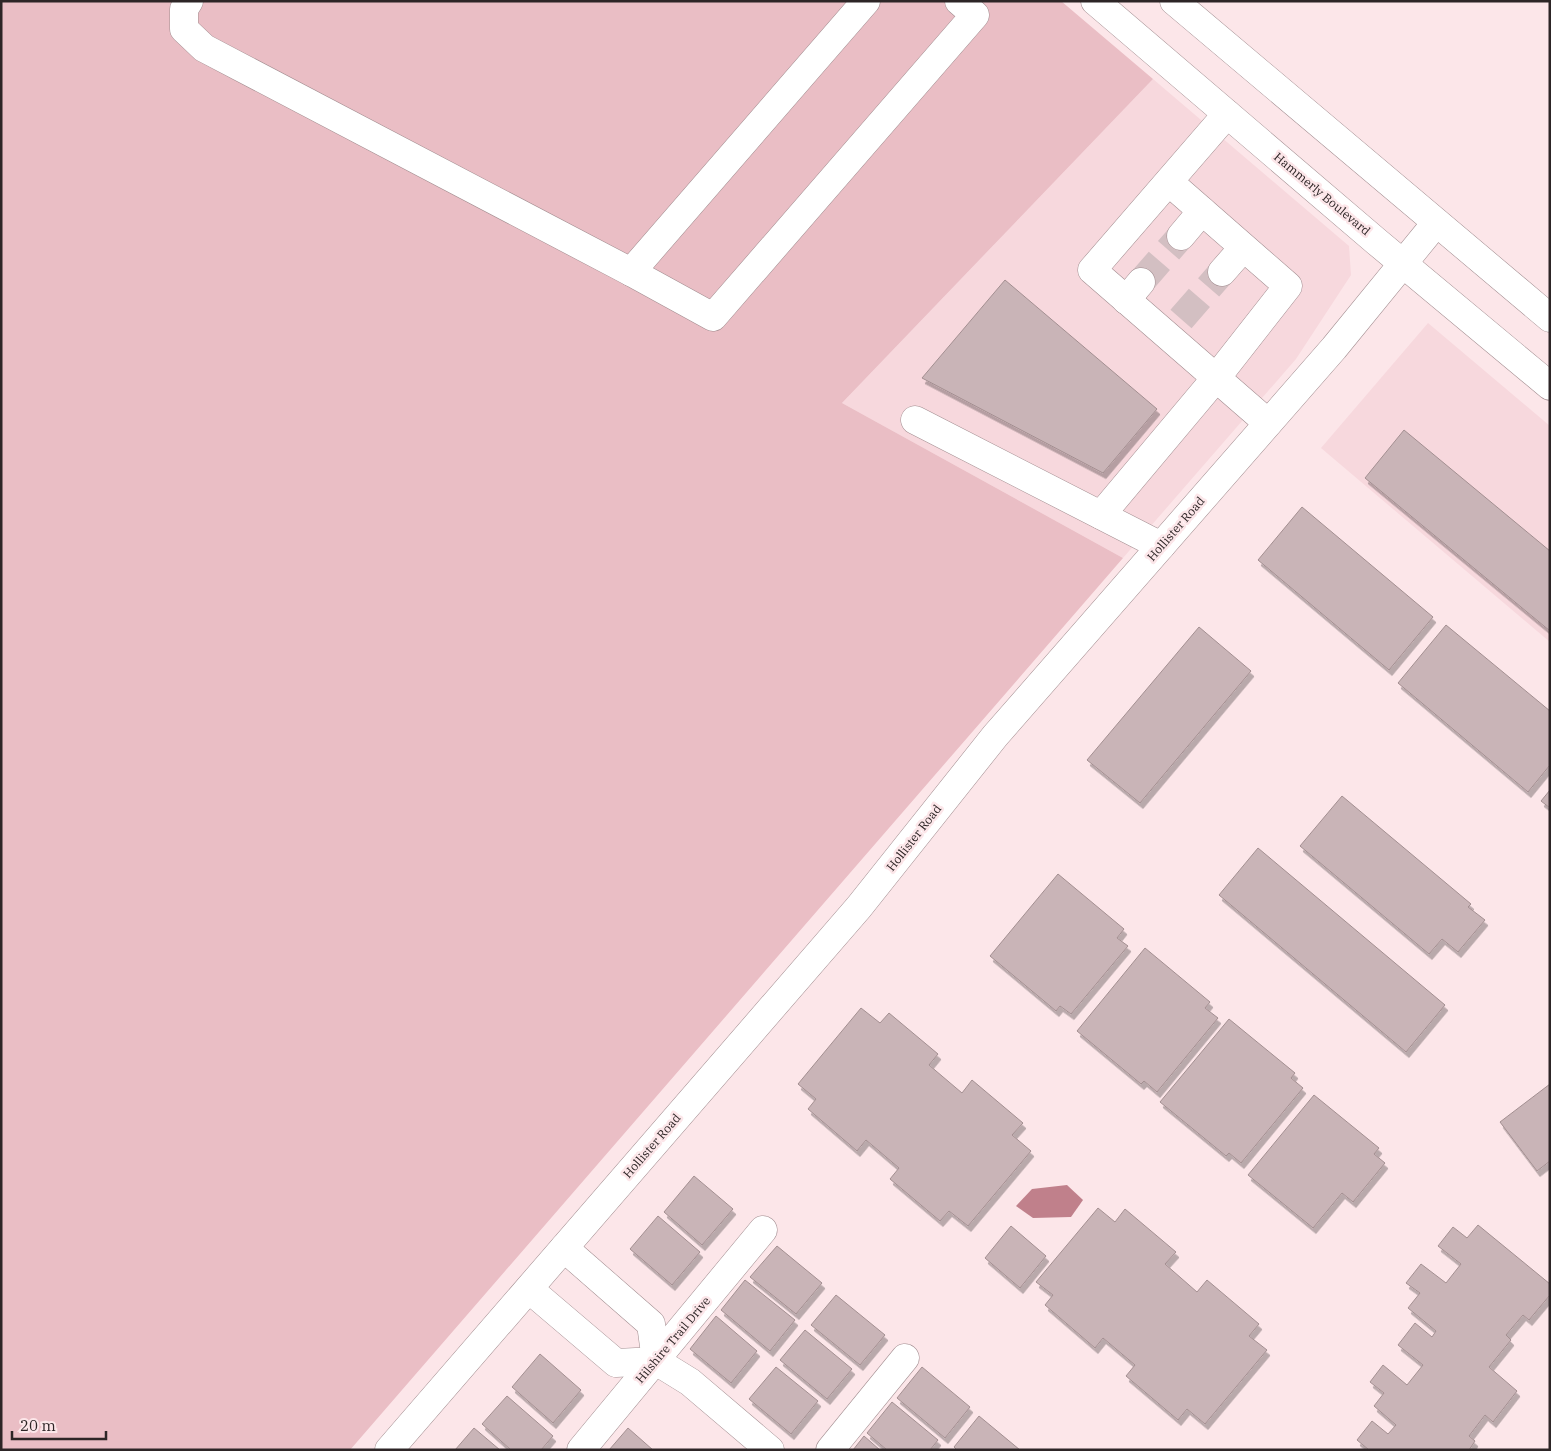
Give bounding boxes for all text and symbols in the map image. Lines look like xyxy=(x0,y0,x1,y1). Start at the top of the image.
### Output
street label: Hammerly Boulevard xyxy=(1271,149,1374,238)
street label: Hollister Road xyxy=(1144,493,1208,564)
street label: Hollister Road xyxy=(883,801,944,874)
street label: Hollister Road xyxy=(620,1110,684,1181)
street label: Hilshire Trail Drive xyxy=(632,1293,713,1386)
scale bar xyxy=(12,1408,106,1440)
text: 20 m xyxy=(20,1416,56,1435)

